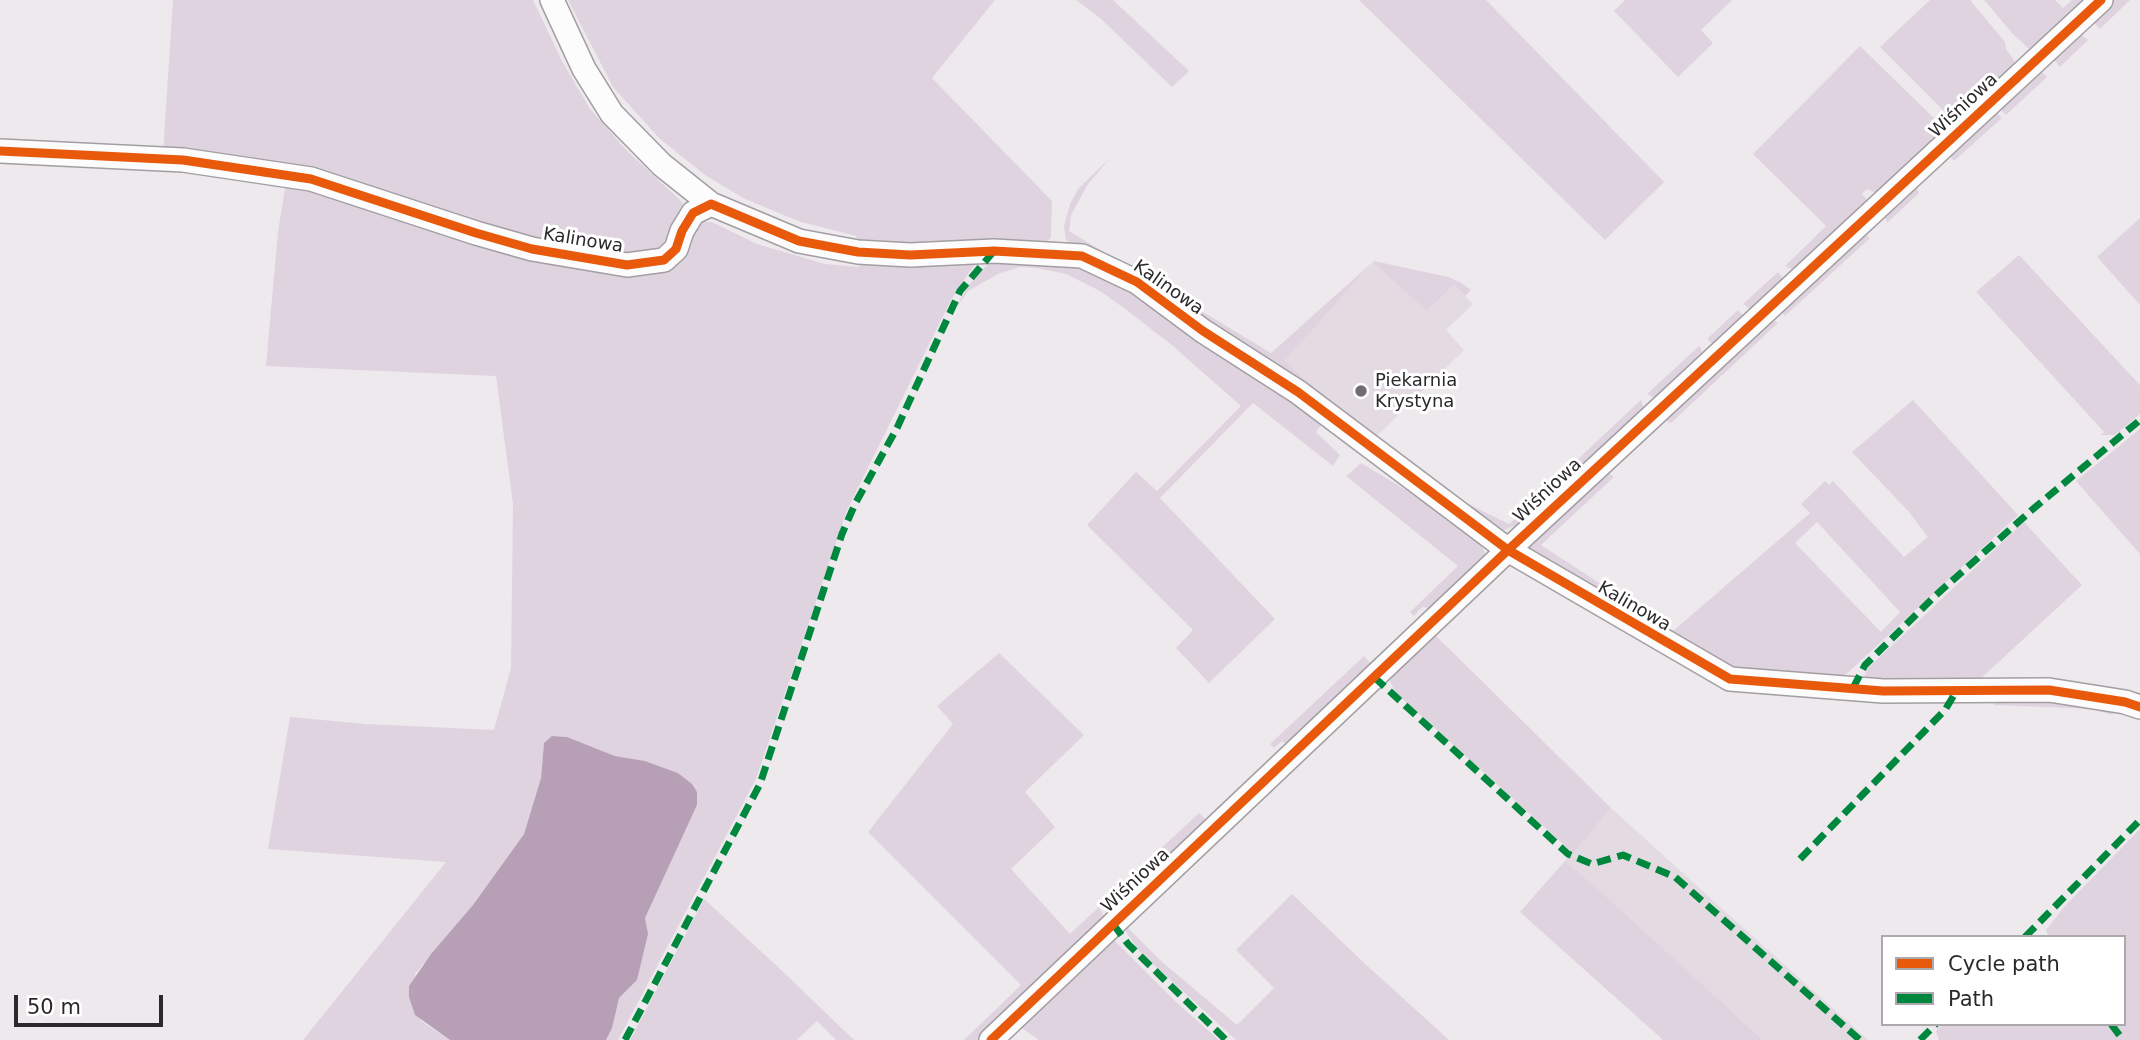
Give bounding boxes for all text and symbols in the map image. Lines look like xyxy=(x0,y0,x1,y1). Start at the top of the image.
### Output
street label: Wiśniowa xyxy=(1926,69,2002,143)
street label: Kalinowa xyxy=(541,224,625,258)
street label: Kalinowa xyxy=(1129,256,1207,320)
place label: Piekarnia Krystyna xyxy=(1375,370,1457,412)
marker: Piekarnia Krystyna xyxy=(1353,383,1369,399)
street label: Wiśniowa xyxy=(1510,454,1586,528)
street label: Kalinowa xyxy=(1594,577,1674,637)
street label: Wiśniowa xyxy=(1098,844,1174,918)
legend xyxy=(1881,935,2126,1026)
text: Cycle path xyxy=(1948,952,2060,976)
scale bar xyxy=(18,981,166,1025)
text: Path xyxy=(1948,987,1994,1011)
text: 50 m xyxy=(27,995,81,1019)

